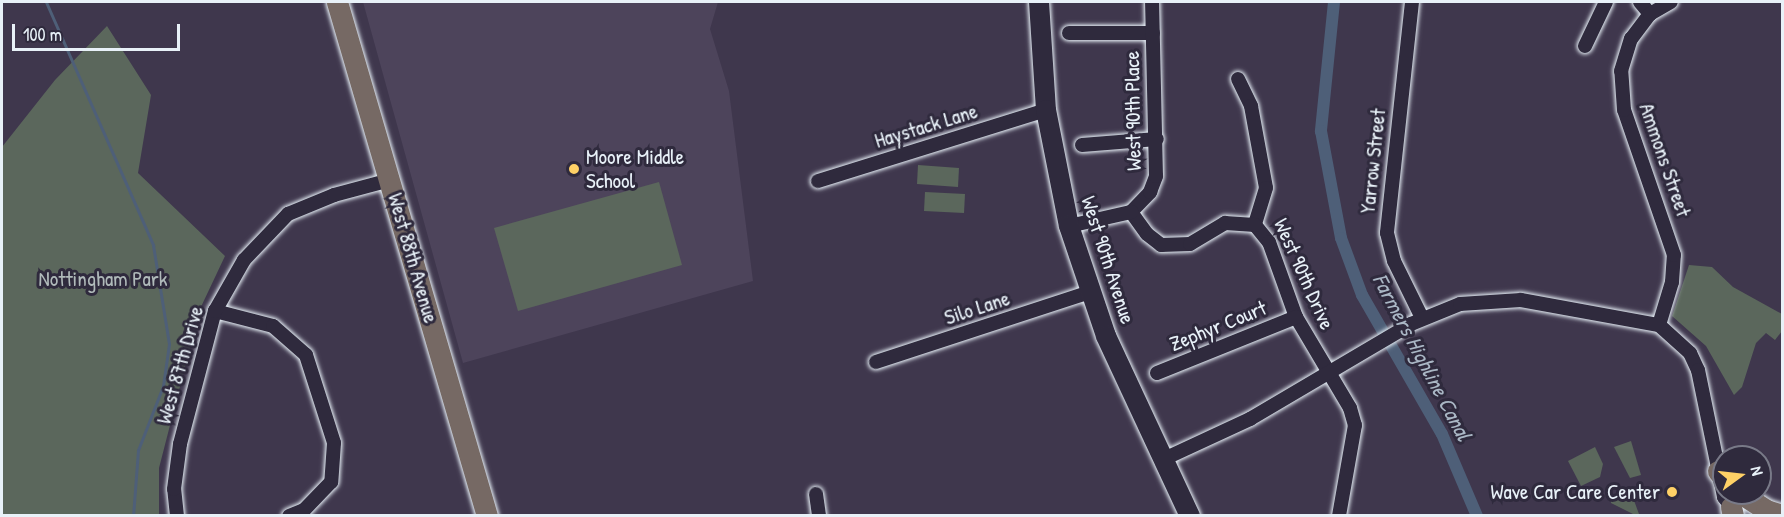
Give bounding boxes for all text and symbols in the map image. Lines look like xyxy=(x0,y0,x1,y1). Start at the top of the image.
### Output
scale bar xyxy=(15,12,183,50)
text: 100 m xyxy=(23,22,62,47)
street label: West 90th Place xyxy=(1119,51,1147,171)
street label: Haystack Lane xyxy=(872,98,980,154)
street label: Ammons Street xyxy=(1634,100,1696,220)
street label: Yarrow Street xyxy=(1355,107,1391,215)
place label: Moore Middle School xyxy=(586,144,684,194)
marker: Moore Middle School xyxy=(567,162,581,176)
street label: West 88th Avenue xyxy=(382,190,444,326)
street label: West 90th Avenue xyxy=(1076,193,1140,327)
street label: West 90th Drive xyxy=(1268,215,1340,333)
park label: Nottingham Park xyxy=(39,266,167,292)
water label: Farmers Highline Canal xyxy=(1367,269,1477,445)
street label: Silo Lane xyxy=(941,286,1013,330)
street label: Zephyr Court xyxy=(1166,295,1270,357)
street label: West 87th Drive xyxy=(151,303,209,427)
north arrow xyxy=(1712,445,1772,505)
text: N xyxy=(1746,464,1769,478)
place label: Wave Car Care Center xyxy=(1491,479,1660,505)
marker: Wave Car Care Center xyxy=(1665,485,1679,499)

